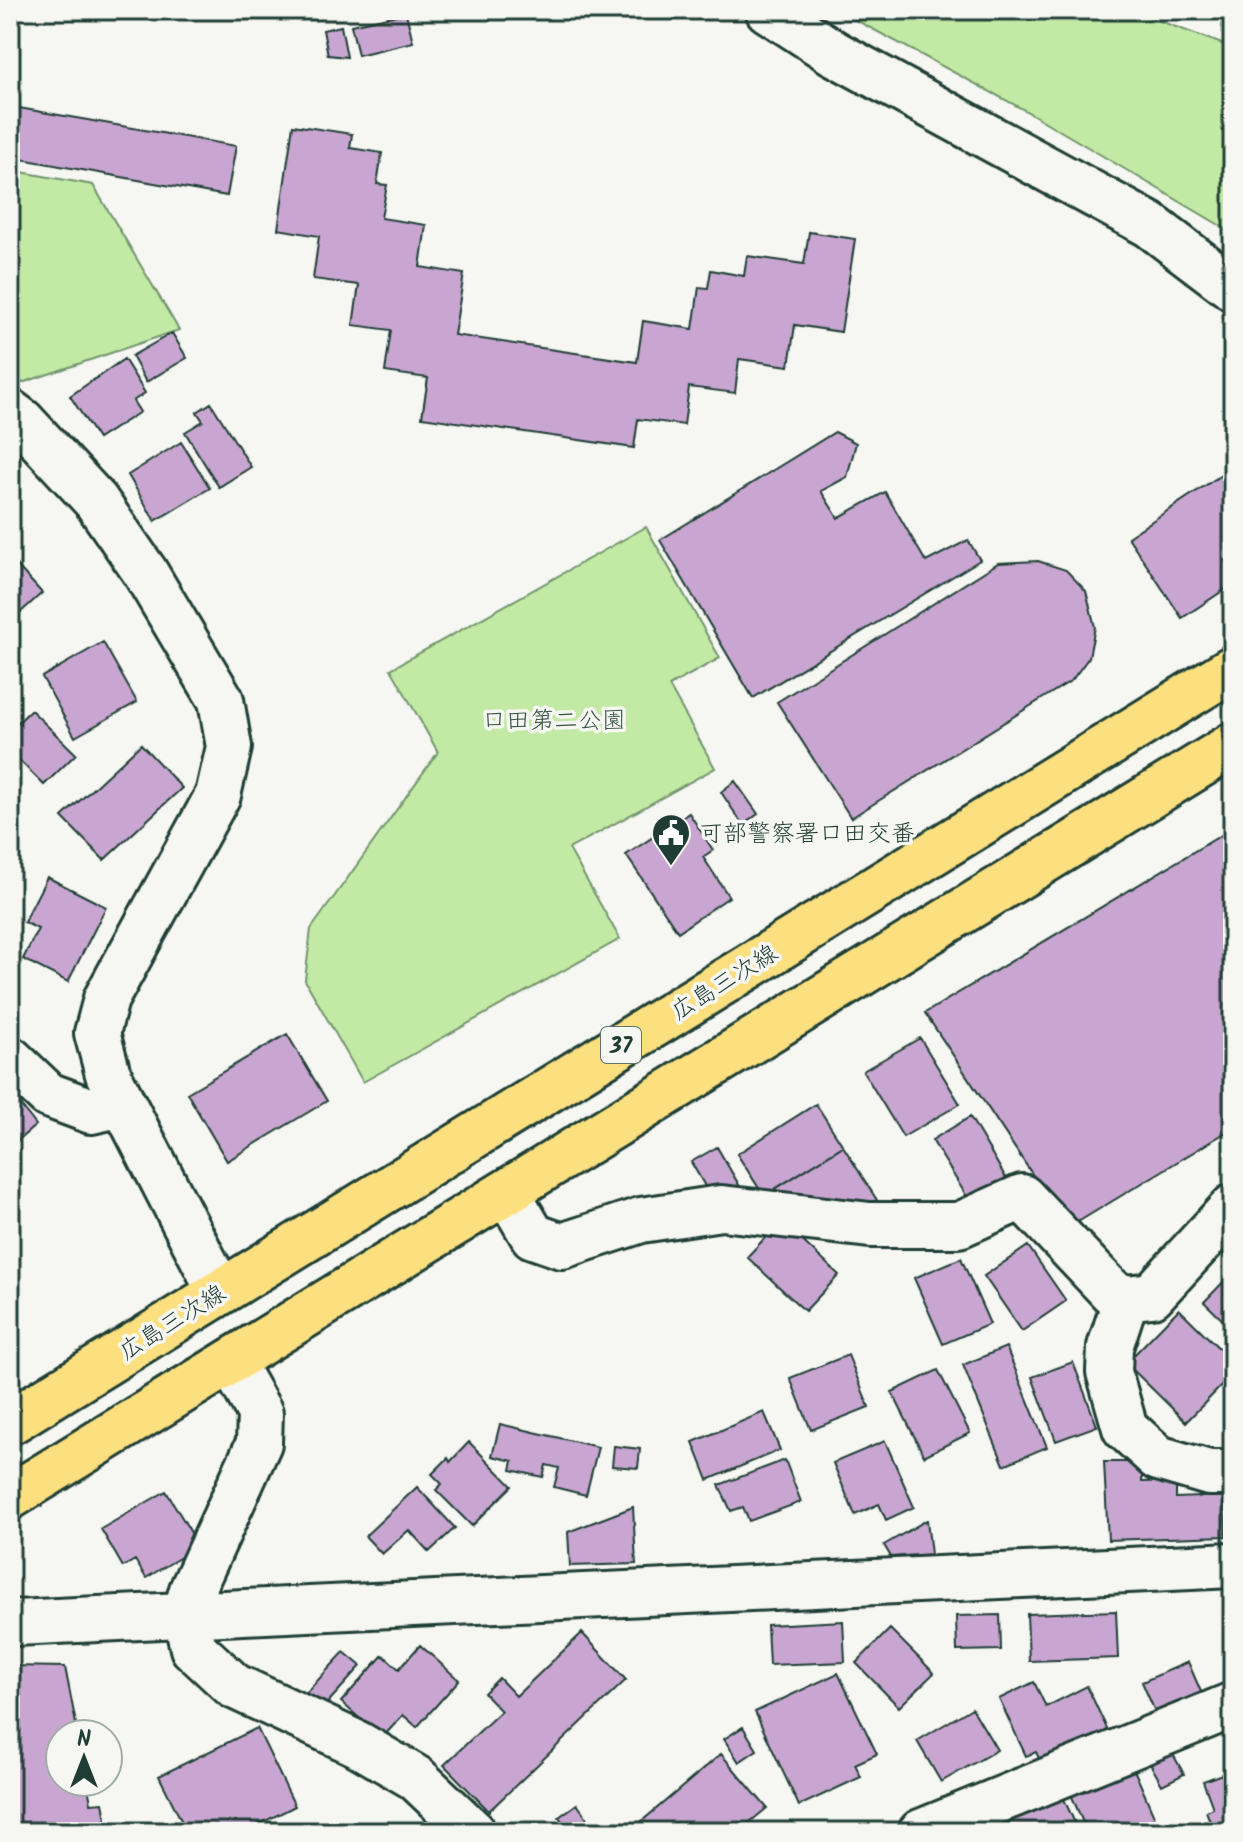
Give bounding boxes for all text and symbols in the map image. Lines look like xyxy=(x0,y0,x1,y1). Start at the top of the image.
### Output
park label: 口田第二公園 xyxy=(482,702,626,741)
public building icon: 可部警察署口田交番 xyxy=(650,812,692,867)
place label: 可部警察署口田交番 xyxy=(699,815,915,854)
street label: 広島三次線 xyxy=(664,935,786,1032)
road number: 37 xyxy=(601,1027,641,1063)
street label: 広島三次線 xyxy=(112,1275,234,1372)
north arrow xyxy=(44,1718,124,1798)
text: N xyxy=(77,1723,91,1758)

